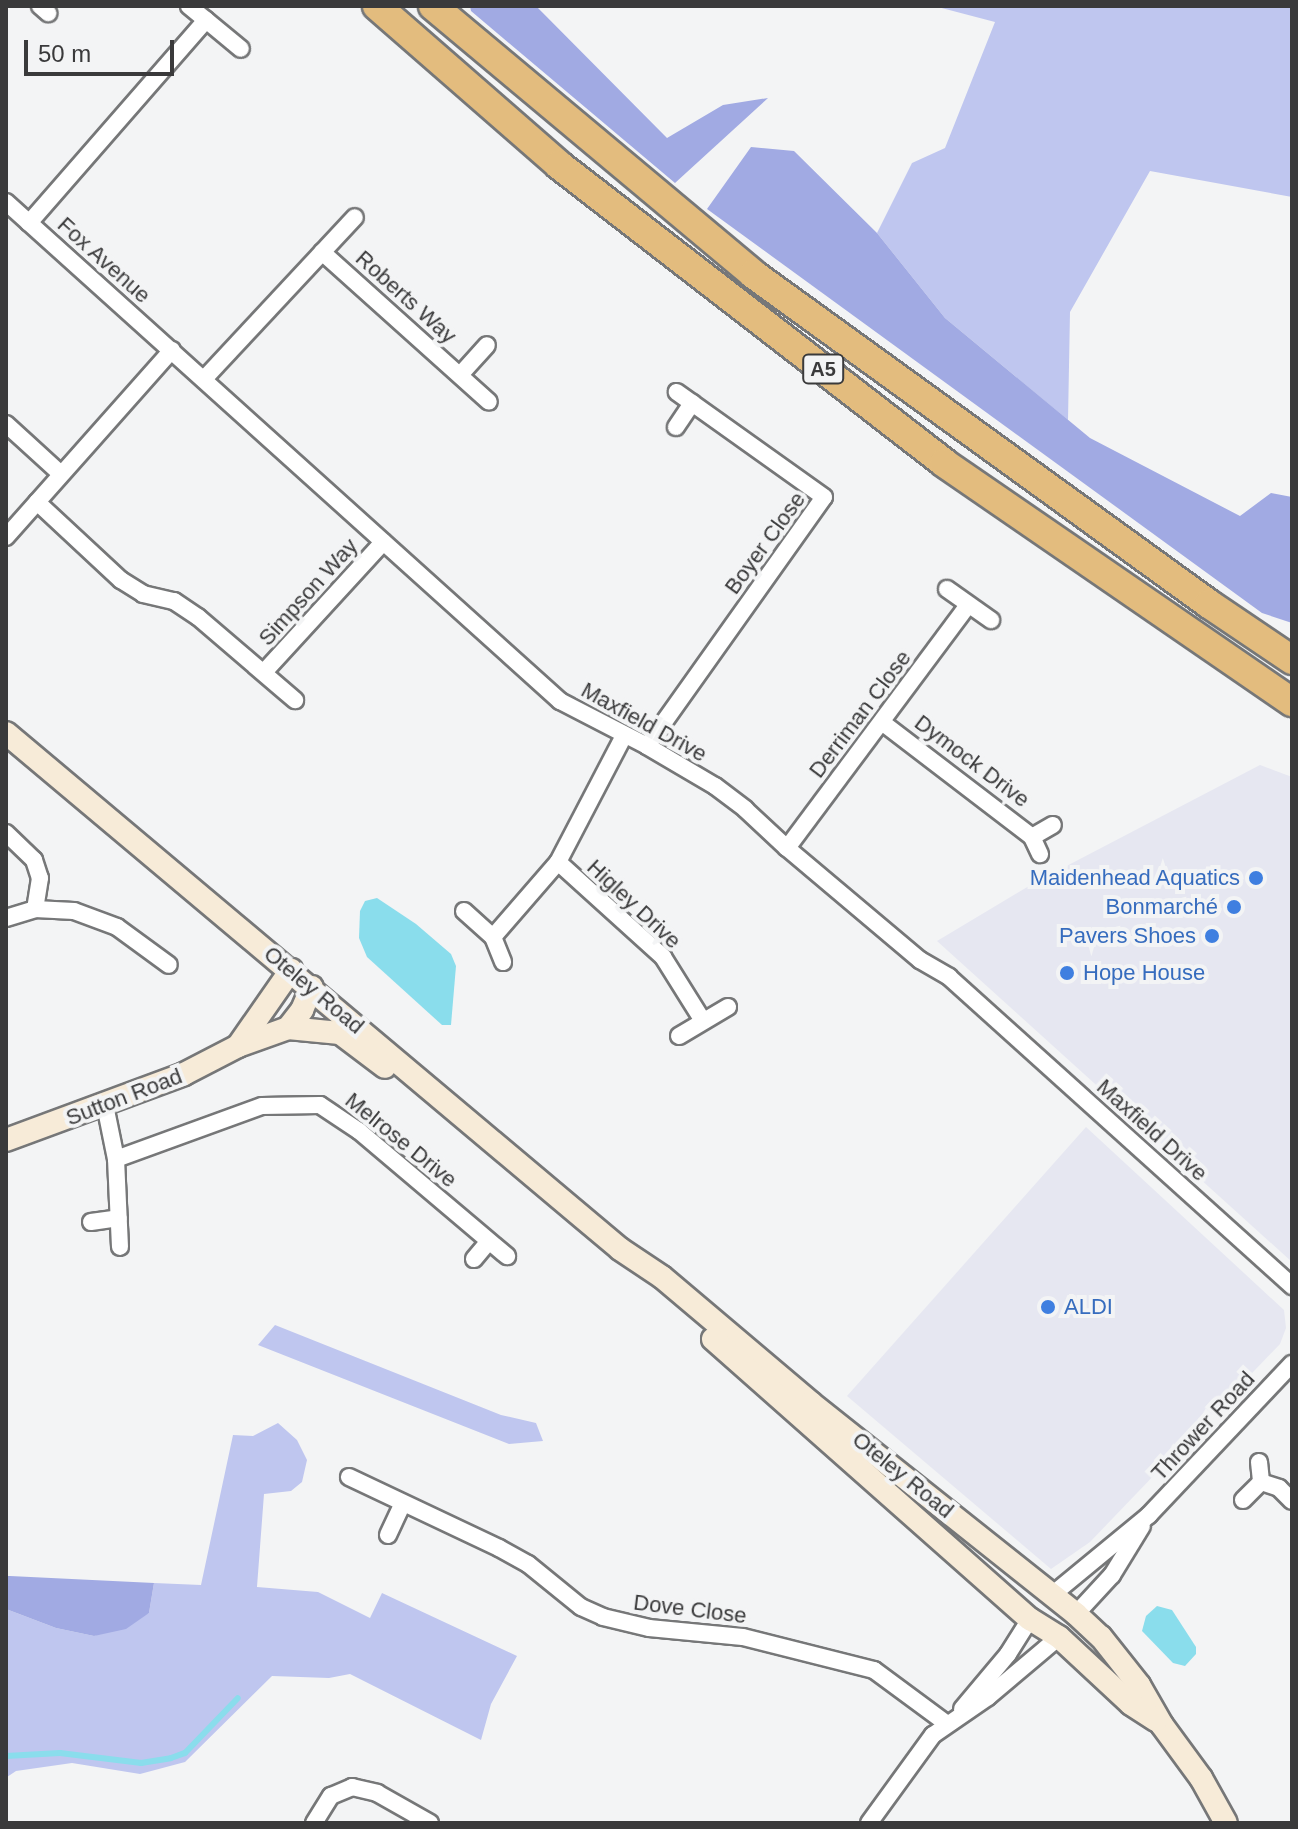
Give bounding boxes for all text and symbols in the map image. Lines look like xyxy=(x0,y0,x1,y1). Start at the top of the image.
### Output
scale bar xyxy=(28,24,178,74)
text: 50 m xyxy=(38,40,91,67)
street label: Fox Avenue xyxy=(52,211,156,309)
street label: Roberts Way xyxy=(350,245,462,349)
road number: A5 xyxy=(801,353,845,385)
street label: Boyer Close xyxy=(719,487,811,599)
street label: Simpson Way xyxy=(253,533,363,651)
street label: Derriman Close xyxy=(803,645,917,783)
street label: Maxfield Drive xyxy=(577,677,711,767)
street label: Dymock Drive xyxy=(909,709,1035,813)
street label: Higley Drive xyxy=(582,854,686,954)
place label: Maidenhead Aquatics xyxy=(1028,865,1240,891)
marker: Maidenhead Aquatics xyxy=(1247,869,1265,887)
place label: Bonmarché xyxy=(1105,894,1218,920)
marker: Bonmarché xyxy=(1225,898,1243,916)
place label: Pavers Shoes xyxy=(1059,923,1196,949)
marker: Pavers Shoes xyxy=(1203,927,1221,945)
street label: Oteley Road xyxy=(259,941,369,1039)
place label: Hope House xyxy=(1083,960,1205,986)
marker: Hope House xyxy=(1058,964,1076,982)
street label: Sutton Road xyxy=(62,1063,186,1131)
street label: Maxfield Drive xyxy=(1091,1074,1213,1186)
street label: Melrose Drive xyxy=(340,1087,462,1193)
place label: ALDI xyxy=(1064,1294,1113,1320)
marker: ALDI xyxy=(1039,1298,1057,1316)
street label: Thrower Road xyxy=(1146,1366,1260,1486)
street label: Oteley Road xyxy=(847,1426,959,1524)
street label: Dove Close xyxy=(632,1589,748,1629)

